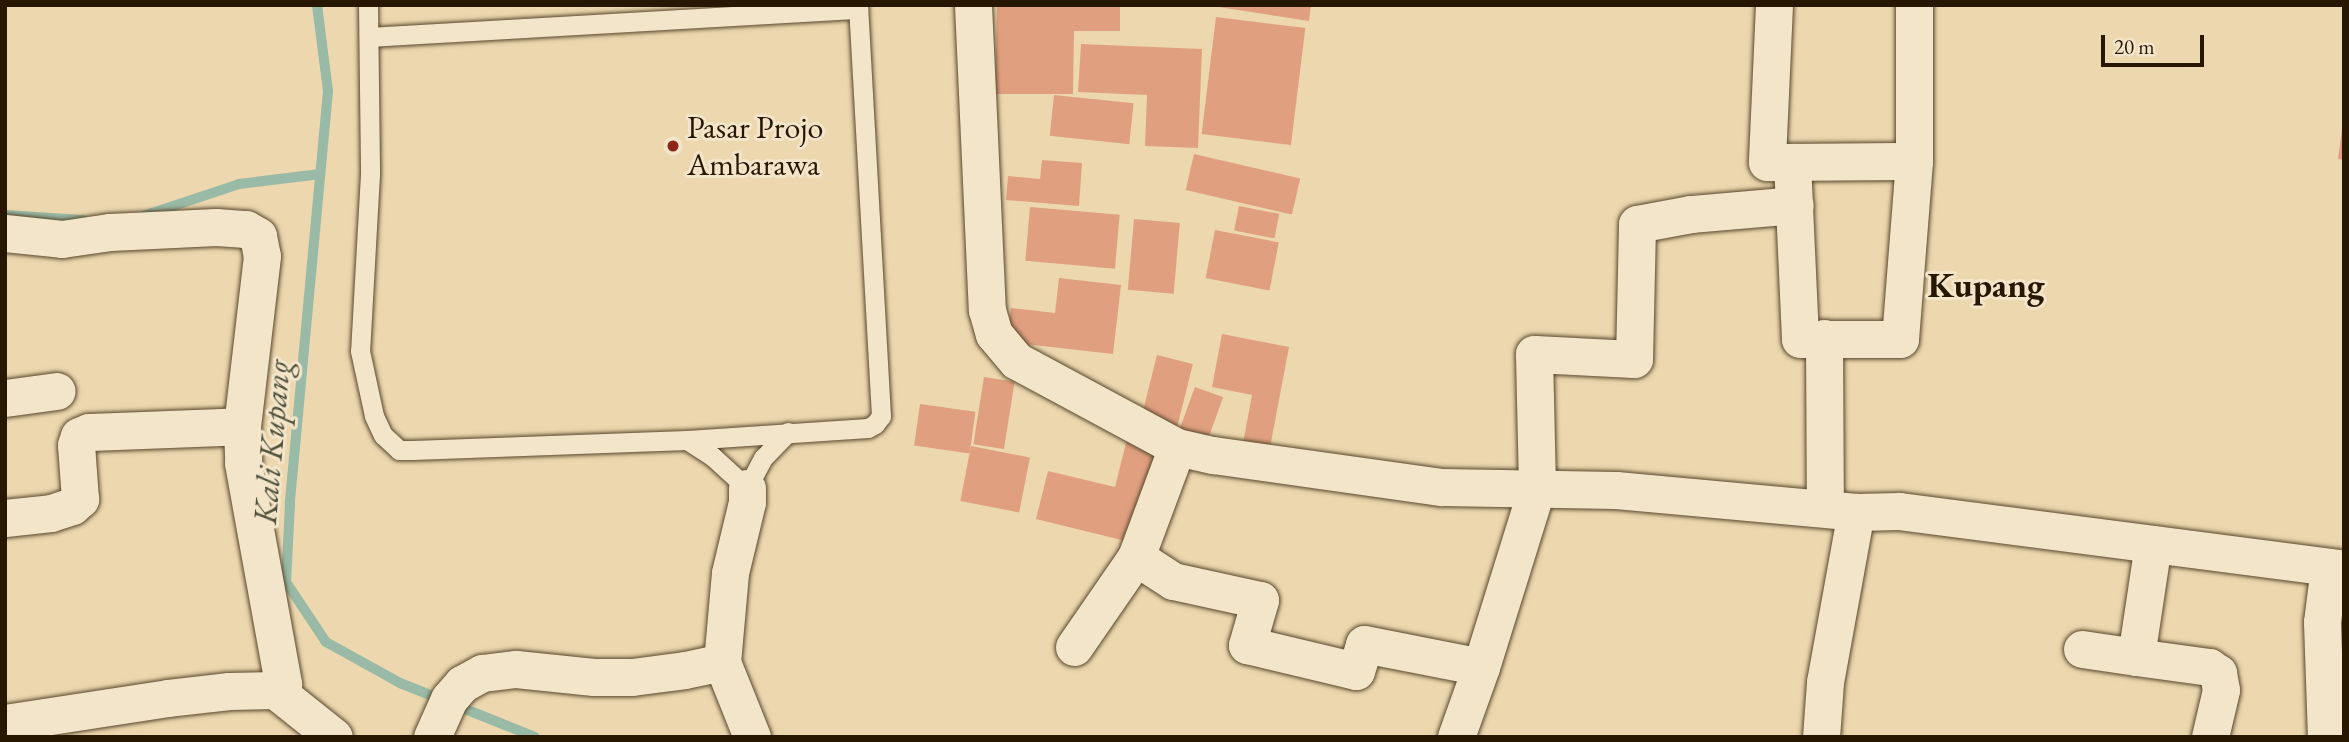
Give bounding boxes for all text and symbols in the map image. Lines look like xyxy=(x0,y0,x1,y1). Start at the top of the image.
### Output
scale bar xyxy=(2104,21,2207,65)
text: 20 m xyxy=(2114,33,2155,60)
place label: Pasar Projo Ambarawa xyxy=(687,109,823,184)
marker: Pasar Projo Ambarawa xyxy=(665,138,681,154)
district label: Kupang xyxy=(1928,264,2044,306)
water label: Kali Kupang xyxy=(245,358,299,526)

